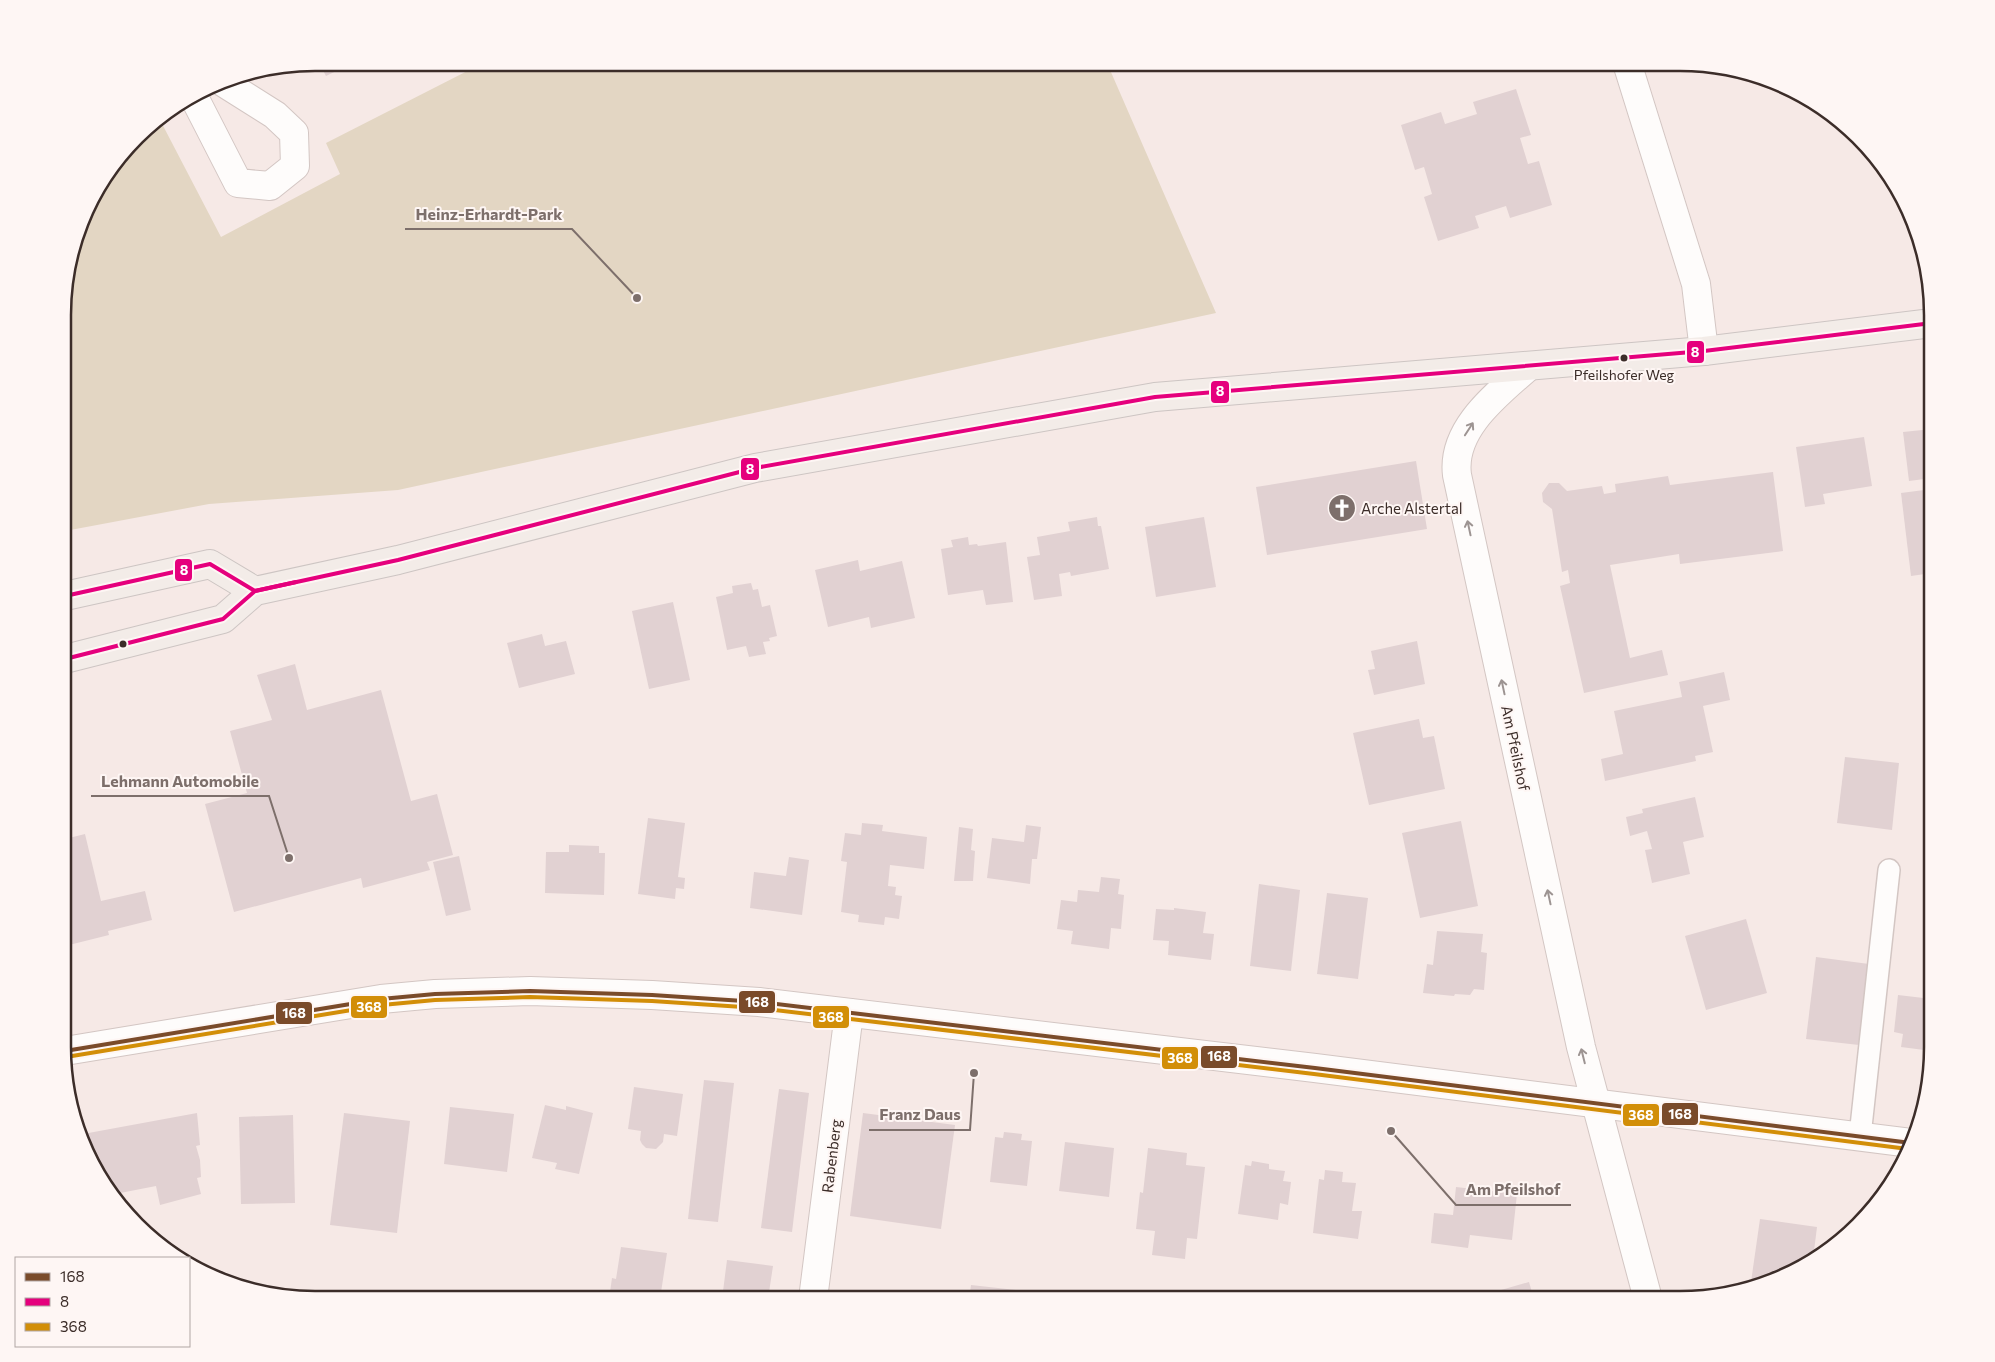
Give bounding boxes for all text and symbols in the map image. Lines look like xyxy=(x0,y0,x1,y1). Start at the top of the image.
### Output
callout: Heinz-Erhardt-Park xyxy=(405,198,572,229)
text: Heinz-Erhardt-Park xyxy=(416,204,563,223)
line badge: 8 xyxy=(1686,340,1705,364)
text: 8 xyxy=(1691,343,1700,360)
marker: Pfeilshofer Weg xyxy=(1619,353,1629,363)
place label: Pfeilshofer Weg xyxy=(1574,366,1675,383)
line badge: 8 xyxy=(1210,380,1230,404)
text: 8 xyxy=(1216,382,1225,399)
one-way arrow xyxy=(1465,423,1475,437)
line badge: 8 xyxy=(740,457,760,481)
text: 8 xyxy=(746,460,755,477)
church icon: Arche Alstertal xyxy=(1327,493,1357,523)
place label: Arche Alstertal xyxy=(1361,499,1463,517)
one-way arrow xyxy=(1463,521,1473,537)
line badge: 8 xyxy=(174,558,193,582)
text: 8 xyxy=(180,561,189,578)
unlabelled marker xyxy=(118,639,128,649)
one-way arrow xyxy=(1498,679,1507,695)
street label: Am Pfeilshof xyxy=(1498,704,1534,793)
callout: Lehmann Automobile xyxy=(91,765,269,796)
text: Lehmann Automobile xyxy=(101,771,259,790)
one-way arrow xyxy=(1543,889,1553,905)
line badge: 168 xyxy=(738,990,776,1014)
text: 168 xyxy=(745,993,769,1010)
line badge: 368 xyxy=(350,995,388,1019)
text: 368 xyxy=(356,998,382,1015)
line badge: 168 xyxy=(275,1001,313,1025)
text: 168 xyxy=(282,1004,306,1021)
line badge: 368 xyxy=(812,1005,850,1029)
text: 368 xyxy=(818,1008,844,1025)
line badge: 168 xyxy=(1200,1045,1238,1069)
line badge: 368 xyxy=(1161,1046,1199,1070)
text: 168 xyxy=(1207,1047,1231,1064)
one-way arrow xyxy=(1578,1048,1587,1064)
text: 368 xyxy=(1167,1049,1193,1066)
callout: Franz Daus xyxy=(869,1099,970,1130)
line badge: 168 xyxy=(1661,1102,1699,1126)
line badge: 368 xyxy=(1622,1103,1660,1127)
text: Franz Daus xyxy=(879,1104,961,1123)
text: 168 xyxy=(1668,1105,1692,1122)
text: 368 xyxy=(1628,1106,1654,1123)
street label: Rabenberg xyxy=(818,1118,844,1194)
callout: Am Pfeilshof xyxy=(1456,1174,1571,1205)
text: Am Pfeilshof xyxy=(1465,1179,1561,1198)
legend xyxy=(15,1257,190,1347)
text: 168 xyxy=(60,1267,85,1285)
text: 8 xyxy=(60,1292,69,1310)
text: 368 xyxy=(60,1317,87,1335)

